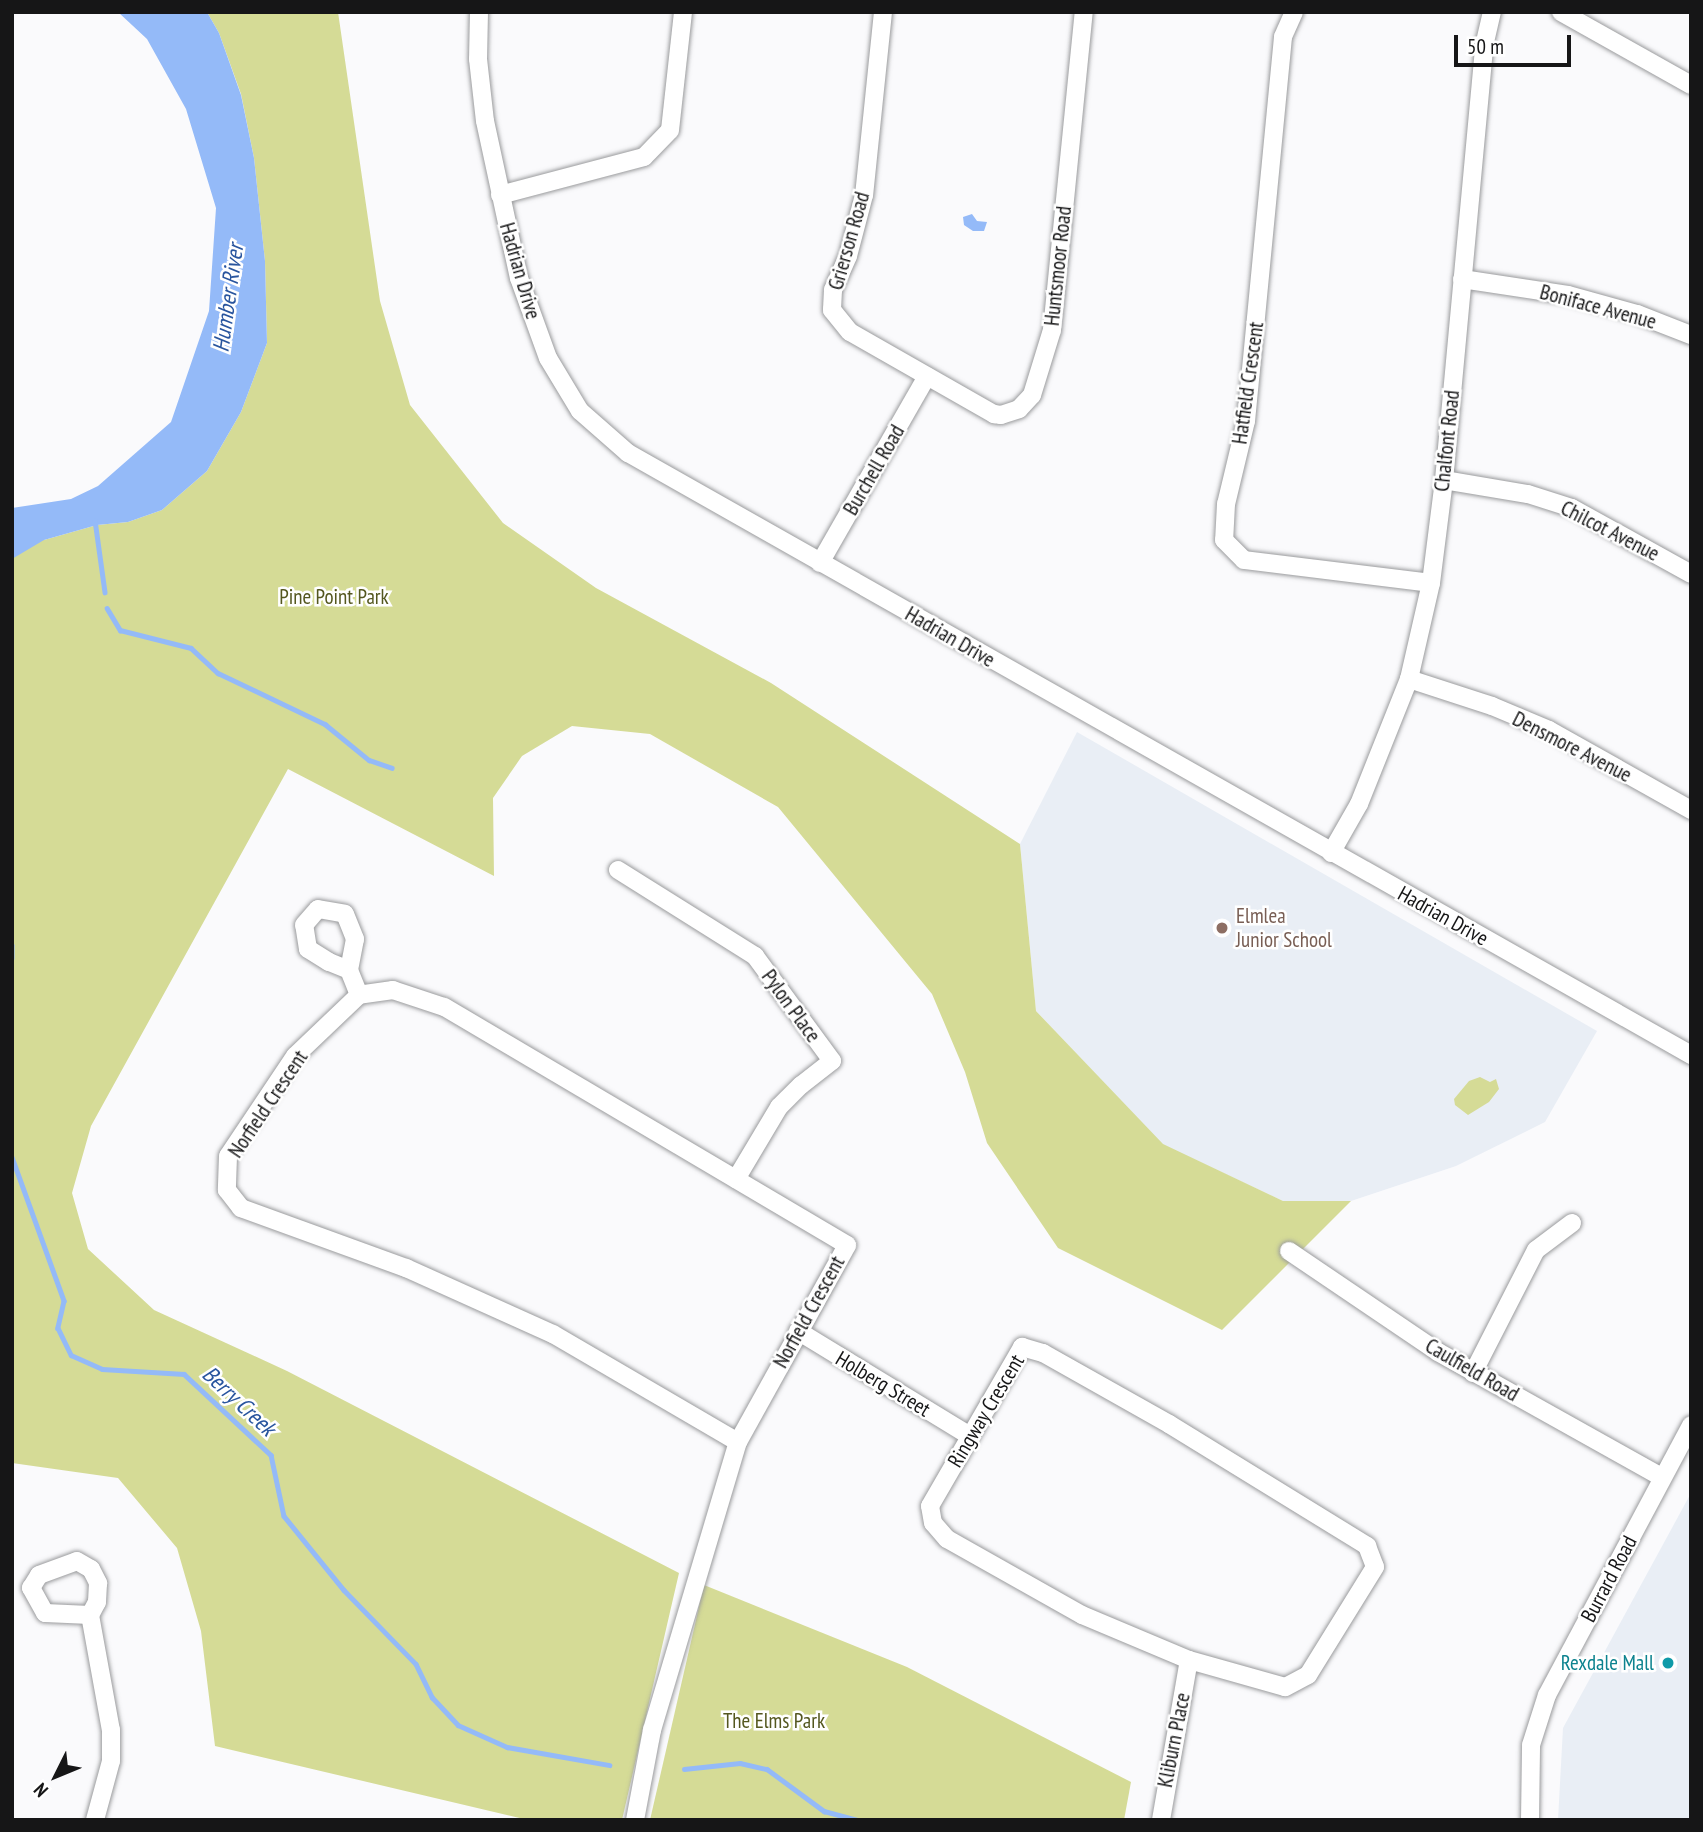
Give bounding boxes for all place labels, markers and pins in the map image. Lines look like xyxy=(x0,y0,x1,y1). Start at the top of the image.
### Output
place label: Elmlea Junior School xyxy=(1236,903,1332,953)
marker: Elmlea Junior School xyxy=(1214,920,1230,936)
place label: Rexdale Mall xyxy=(1561,1650,1654,1676)
marker: Rexdale Mall xyxy=(1660,1655,1676,1671)

